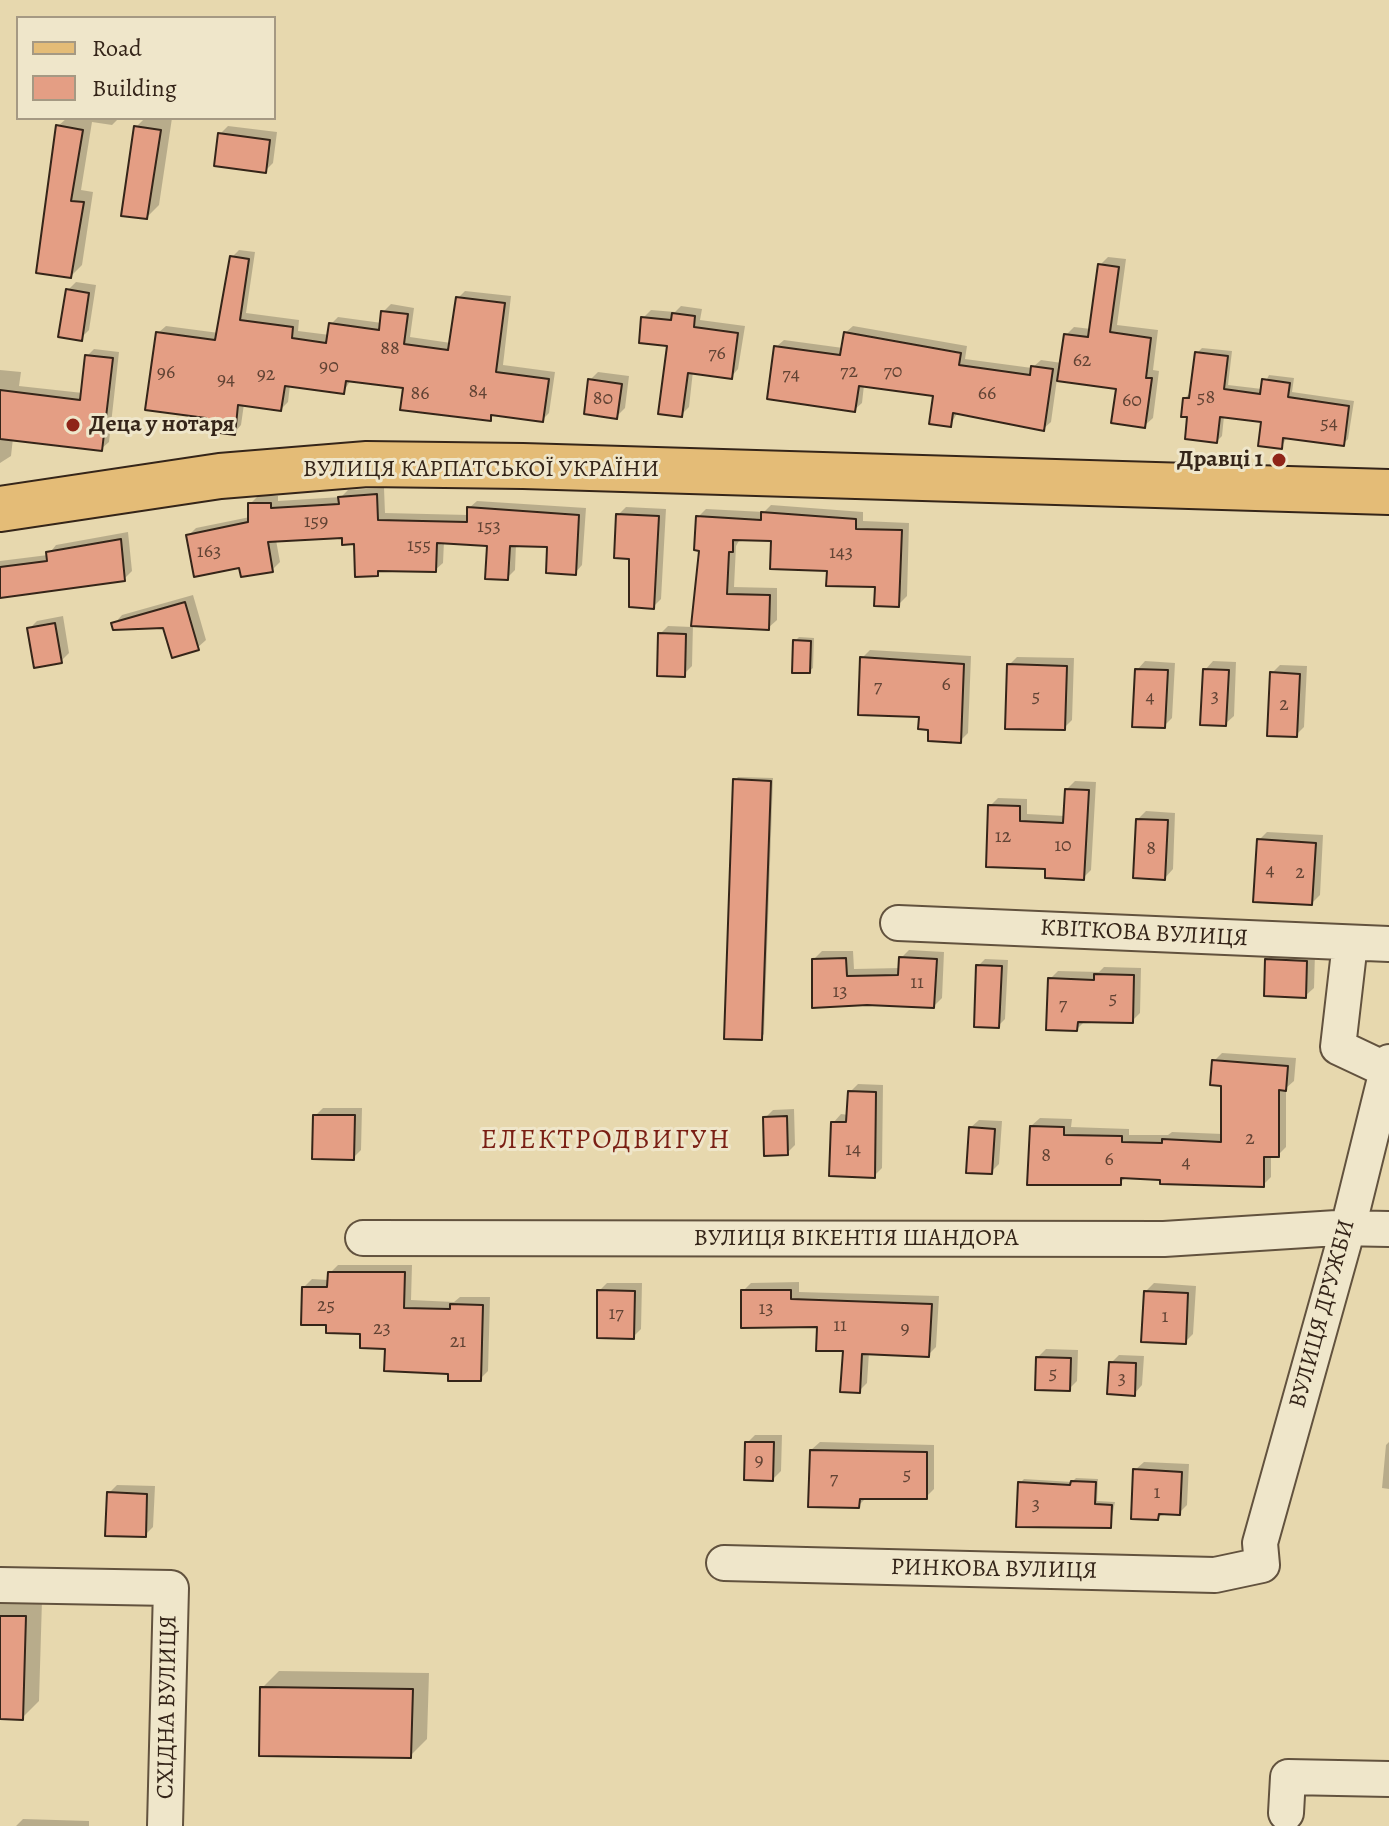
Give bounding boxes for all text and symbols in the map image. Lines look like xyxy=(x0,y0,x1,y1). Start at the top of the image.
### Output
legend xyxy=(16,16,276,120)
text: Road xyxy=(92,32,142,64)
text: Building xyxy=(92,72,177,104)
house number: 88 xyxy=(380,337,400,361)
house number: 76 xyxy=(708,342,726,366)
house number: 62 xyxy=(1073,349,1091,373)
house number: 90 xyxy=(319,355,339,379)
house number: 72 xyxy=(840,360,858,384)
house number: 70 xyxy=(883,360,903,384)
house number: 96 xyxy=(157,361,175,385)
house number: 92 xyxy=(257,363,275,387)
house number: 74 xyxy=(782,363,800,387)
house number: 94 xyxy=(217,368,235,392)
house number: 84 xyxy=(469,380,487,404)
house number: 86 xyxy=(411,382,429,406)
house number: 66 xyxy=(978,382,996,406)
house number: 58 xyxy=(1197,386,1215,410)
house number: 80 xyxy=(593,387,613,411)
house number: 60 xyxy=(1122,389,1142,413)
place label: Деца у нотаря xyxy=(89,411,235,439)
house number: 54 xyxy=(1320,412,1338,436)
marker: Деца у нотаря xyxy=(64,416,82,434)
place label: Дравці 1 xyxy=(1177,446,1263,474)
marker: Дравці 1 xyxy=(1270,451,1288,469)
street label: ВУЛИЦЯ КАРПАТСЬКОЇ УКРАЇНИ xyxy=(303,456,659,484)
house number: 159 xyxy=(304,510,328,534)
house number: 153 xyxy=(477,515,501,539)
house number: 155 xyxy=(407,534,431,558)
house number: 163 xyxy=(197,540,221,564)
house number: 143 xyxy=(829,541,853,565)
house number: 6 xyxy=(941,673,951,697)
house number: 7 xyxy=(874,675,882,699)
house number: 5 xyxy=(1032,685,1040,709)
house number: 3 xyxy=(1211,685,1219,709)
house number: 4 xyxy=(1145,686,1155,710)
house number: 2 xyxy=(1279,693,1289,717)
house number: 12 xyxy=(995,825,1011,849)
house number: 10 xyxy=(1054,834,1072,858)
house number: 8 xyxy=(1146,837,1156,861)
house number: 4 xyxy=(1265,859,1275,883)
house number: 2 xyxy=(1295,861,1305,885)
street label: КВІТКОВА ВУЛИЦЯ xyxy=(1039,914,1249,954)
house number: 11 xyxy=(910,971,924,995)
house number: 13 xyxy=(832,980,848,1004)
house number: 5 xyxy=(1109,987,1117,1011)
house number: 7 xyxy=(1059,993,1067,1017)
district label: ЕЛЕКТРОДВИГУН xyxy=(480,1124,732,1158)
house number: 2 xyxy=(1245,1127,1255,1151)
house number: 14 xyxy=(845,1138,861,1162)
house number: 8 xyxy=(1041,1144,1051,1168)
house number: 6 xyxy=(1104,1148,1114,1172)
house number: 4 xyxy=(1181,1151,1191,1175)
street label: ВУЛИЦЯ ДРУЖБИ xyxy=(1284,1216,1362,1412)
street label: ВУЛИЦЯ ВІКЕНТІЯ ШАНДОРА xyxy=(694,1225,1018,1253)
house number: 25 xyxy=(317,1294,335,1318)
house number: 13 xyxy=(758,1297,774,1321)
house number: 17 xyxy=(608,1302,624,1326)
house number: 1 xyxy=(1162,1305,1168,1329)
house number: 11 xyxy=(833,1314,847,1338)
house number: 23 xyxy=(373,1317,391,1341)
house number: 9 xyxy=(900,1317,910,1341)
house number: 21 xyxy=(450,1330,466,1354)
house number: 5 xyxy=(1049,1362,1057,1386)
house number: 3 xyxy=(1118,1367,1126,1391)
house number: 9 xyxy=(754,1449,764,1473)
house number: 5 xyxy=(903,1463,911,1487)
house number: 7 xyxy=(830,1467,838,1491)
house number: 1 xyxy=(1154,1481,1160,1505)
house number: 3 xyxy=(1032,1493,1040,1517)
street label: РИНКОВА ВУЛИЦЯ xyxy=(890,1554,1098,1586)
street label: СХІДНА ВУЛИЦЯ xyxy=(152,1615,184,1799)

